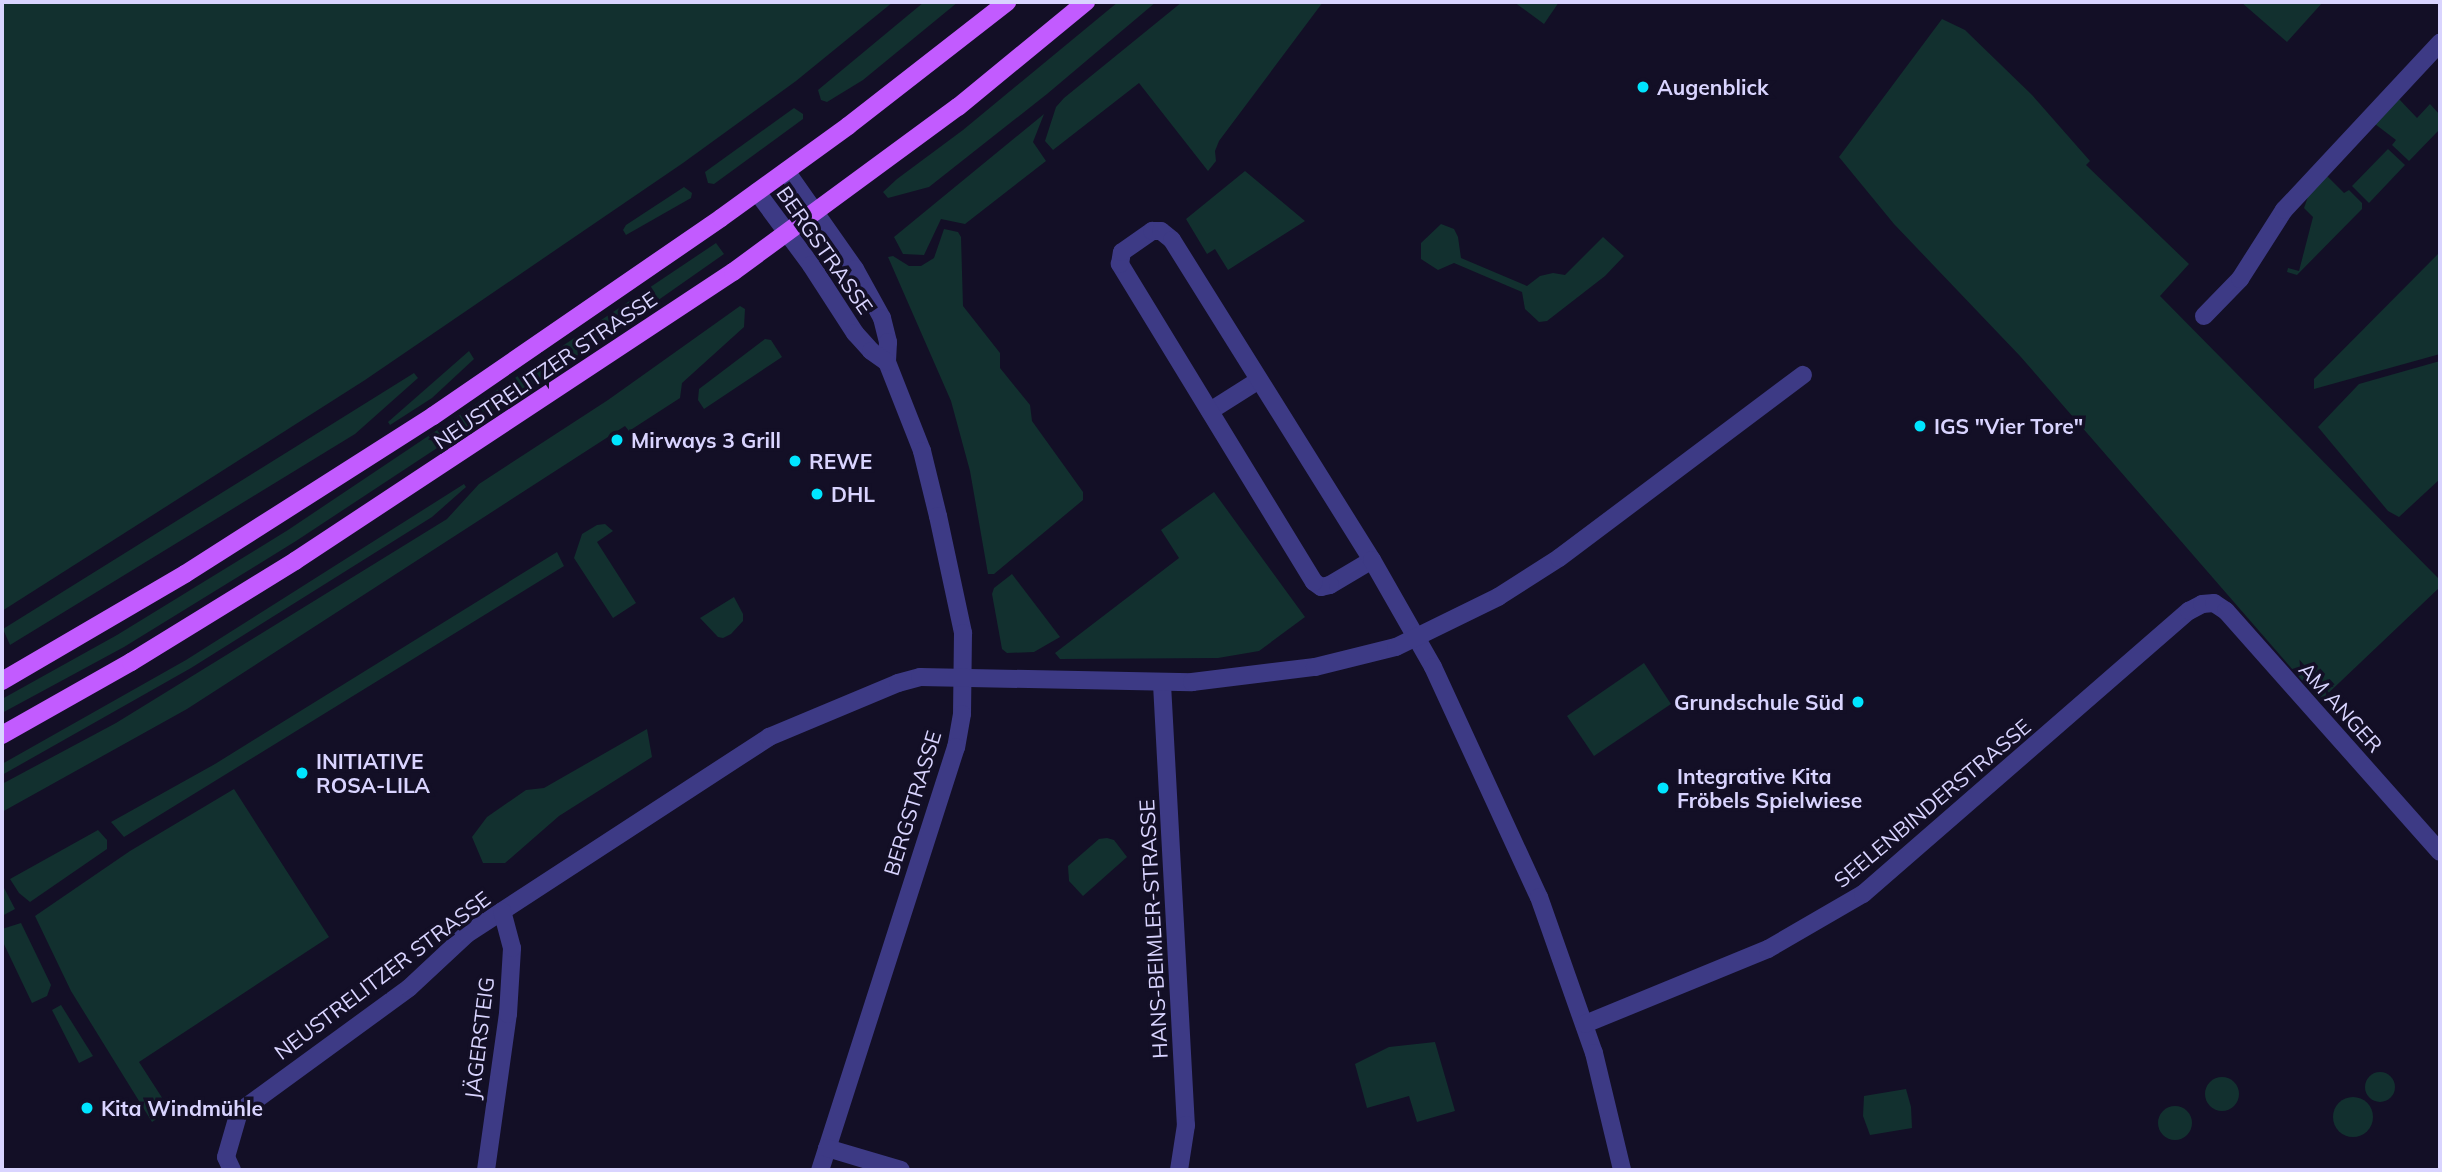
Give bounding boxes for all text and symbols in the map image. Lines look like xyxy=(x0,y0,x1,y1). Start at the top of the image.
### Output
place label: Augenblick xyxy=(1657,74,1769,100)
marker: Augenblick xyxy=(1635,79,1651,95)
street label: BERGSTRASSE xyxy=(772,181,878,319)
street label: NEUSTRELITZER STRASSE xyxy=(429,286,661,454)
place label: IGS "Vier Tore" xyxy=(1934,413,2083,439)
marker: IGS "Vier Tore" xyxy=(1912,418,1928,434)
place label: Mirways 3 Grill xyxy=(631,427,781,453)
marker: Mirways 3 Grill xyxy=(609,432,625,448)
place label: REWE xyxy=(809,448,872,474)
marker: REWE xyxy=(787,453,803,469)
place label: DHL xyxy=(831,481,875,507)
marker: DHL xyxy=(809,486,825,502)
street label: AM ANGER xyxy=(2294,657,2388,757)
place label: Grundschule Süd xyxy=(1674,689,1844,715)
marker: Grundschule Süd xyxy=(1850,694,1866,710)
street label: SEELENBINDERSTRASSE xyxy=(1829,713,2035,893)
street label: BERGSTRASSE xyxy=(878,728,946,878)
place label: INITIATIVE ROSA-LILA xyxy=(316,748,430,798)
place label: Integrative Kita Fröbels Spielwiese xyxy=(1677,763,1862,813)
marker: INITIATIVE ROSA-LILA xyxy=(294,765,310,781)
marker: Integrative Kita Fröbels Spielwiese xyxy=(1655,780,1671,796)
street label: HANS-BEIMLER-STRASSE xyxy=(1134,799,1172,1059)
street label: NEUSTRELITZER STRASSE xyxy=(269,886,495,1064)
street label: JÄGERSTEIG xyxy=(459,975,499,1101)
place label: Kita Windmühle xyxy=(101,1095,263,1121)
marker: Kita Windmühle xyxy=(79,1100,95,1116)

